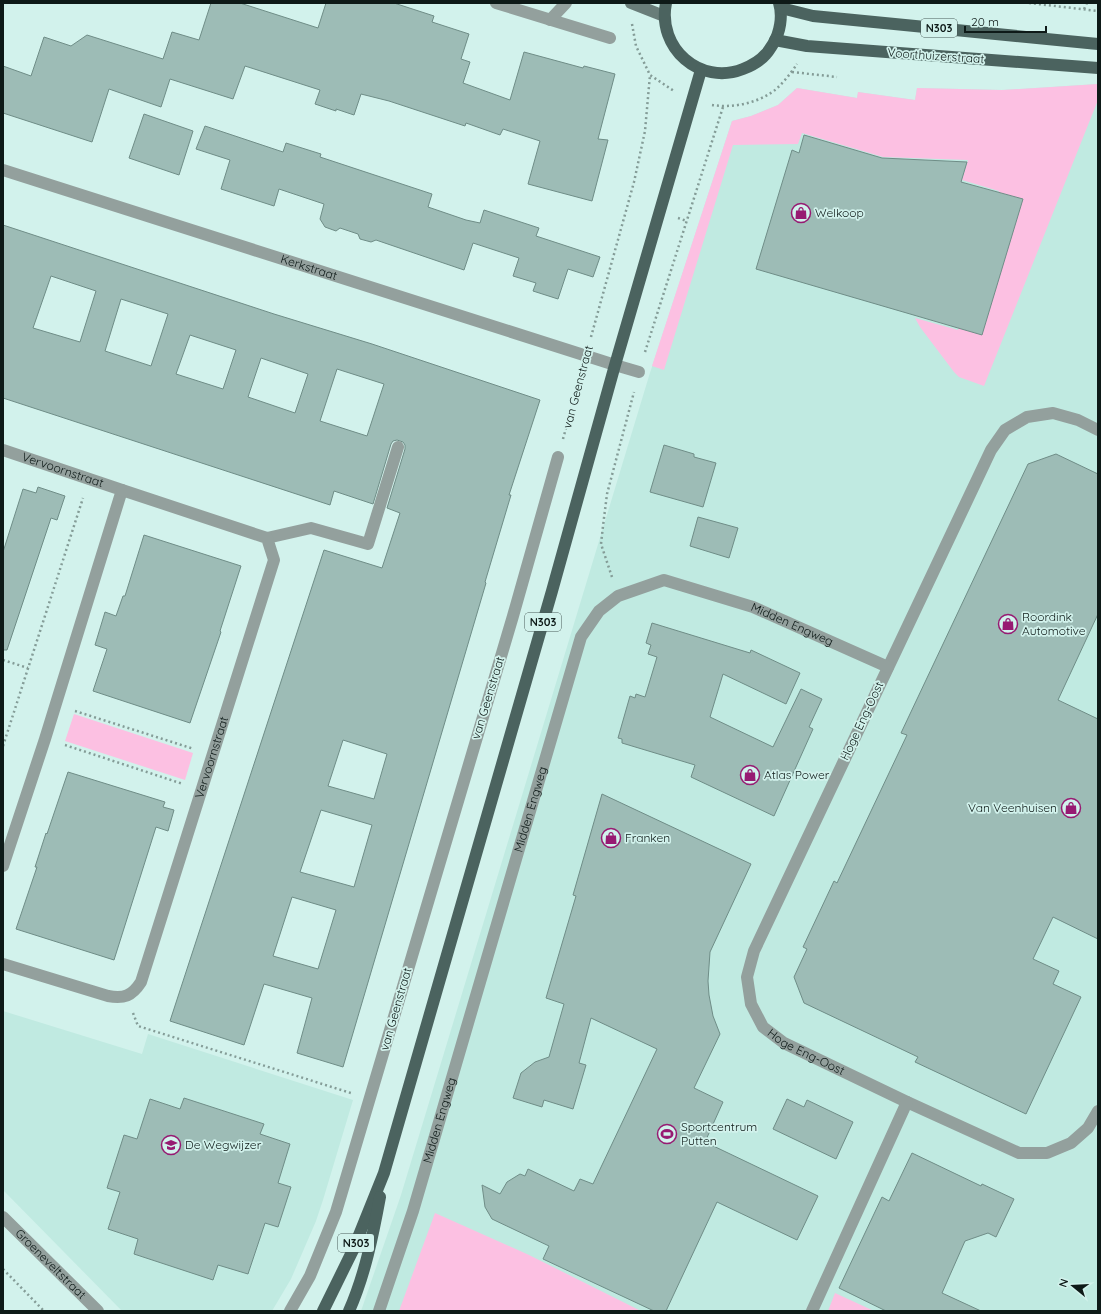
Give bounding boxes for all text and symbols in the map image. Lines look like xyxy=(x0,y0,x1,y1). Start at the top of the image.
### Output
scale bar xyxy=(965,8,1046,34)
text: 20 m xyxy=(971,14,999,29)
road number: N303 xyxy=(921,19,957,37)
street label: Voorthuizerstraat xyxy=(887,45,985,66)
shop icon: Welkoop xyxy=(790,202,812,224)
place label: Welkoop xyxy=(815,205,864,220)
street label: Kerkstraat xyxy=(279,251,339,283)
street label: van Geenstraat xyxy=(559,344,596,430)
street label: Vervoornstraat xyxy=(20,449,106,490)
street label: Midden Engweg xyxy=(749,599,836,649)
place label: Roordink Automotive xyxy=(1022,609,1086,638)
road number: N303 xyxy=(525,613,561,631)
shop icon: Roordink Automotive xyxy=(997,613,1019,635)
street label: van Geenstraat xyxy=(468,655,507,741)
street label: Hoge Eng-Oost xyxy=(837,679,886,763)
street label: Vervoornstraat xyxy=(191,715,231,800)
shop icon: Atlas Power xyxy=(739,764,761,786)
street label: Midden Engweg xyxy=(510,765,550,854)
place label: Atlas Power xyxy=(764,767,830,782)
shop icon: Van Veenhuisen xyxy=(1060,797,1082,819)
place label: Van Veenhuisen xyxy=(968,800,1057,815)
shop icon: Franken xyxy=(600,827,622,849)
place label: Franken xyxy=(625,830,670,845)
street label: van Geenstraat xyxy=(377,966,415,1052)
street label: Hoge Eng-Oost xyxy=(765,1025,847,1078)
street label: Midden Engweg xyxy=(419,1076,459,1165)
place label: Sportcentrum Putten xyxy=(681,1119,757,1148)
sports icon: Sportcentrum Putten xyxy=(656,1123,678,1145)
school or university icon: De Wegwijzer xyxy=(160,1134,182,1156)
place label: De Wegwijzer xyxy=(185,1137,262,1152)
street label: Groeneveltstraat xyxy=(12,1226,89,1302)
road number: N303 xyxy=(338,1234,374,1252)
north arrow xyxy=(1053,1266,1093,1306)
text: N xyxy=(1056,1277,1071,1289)

